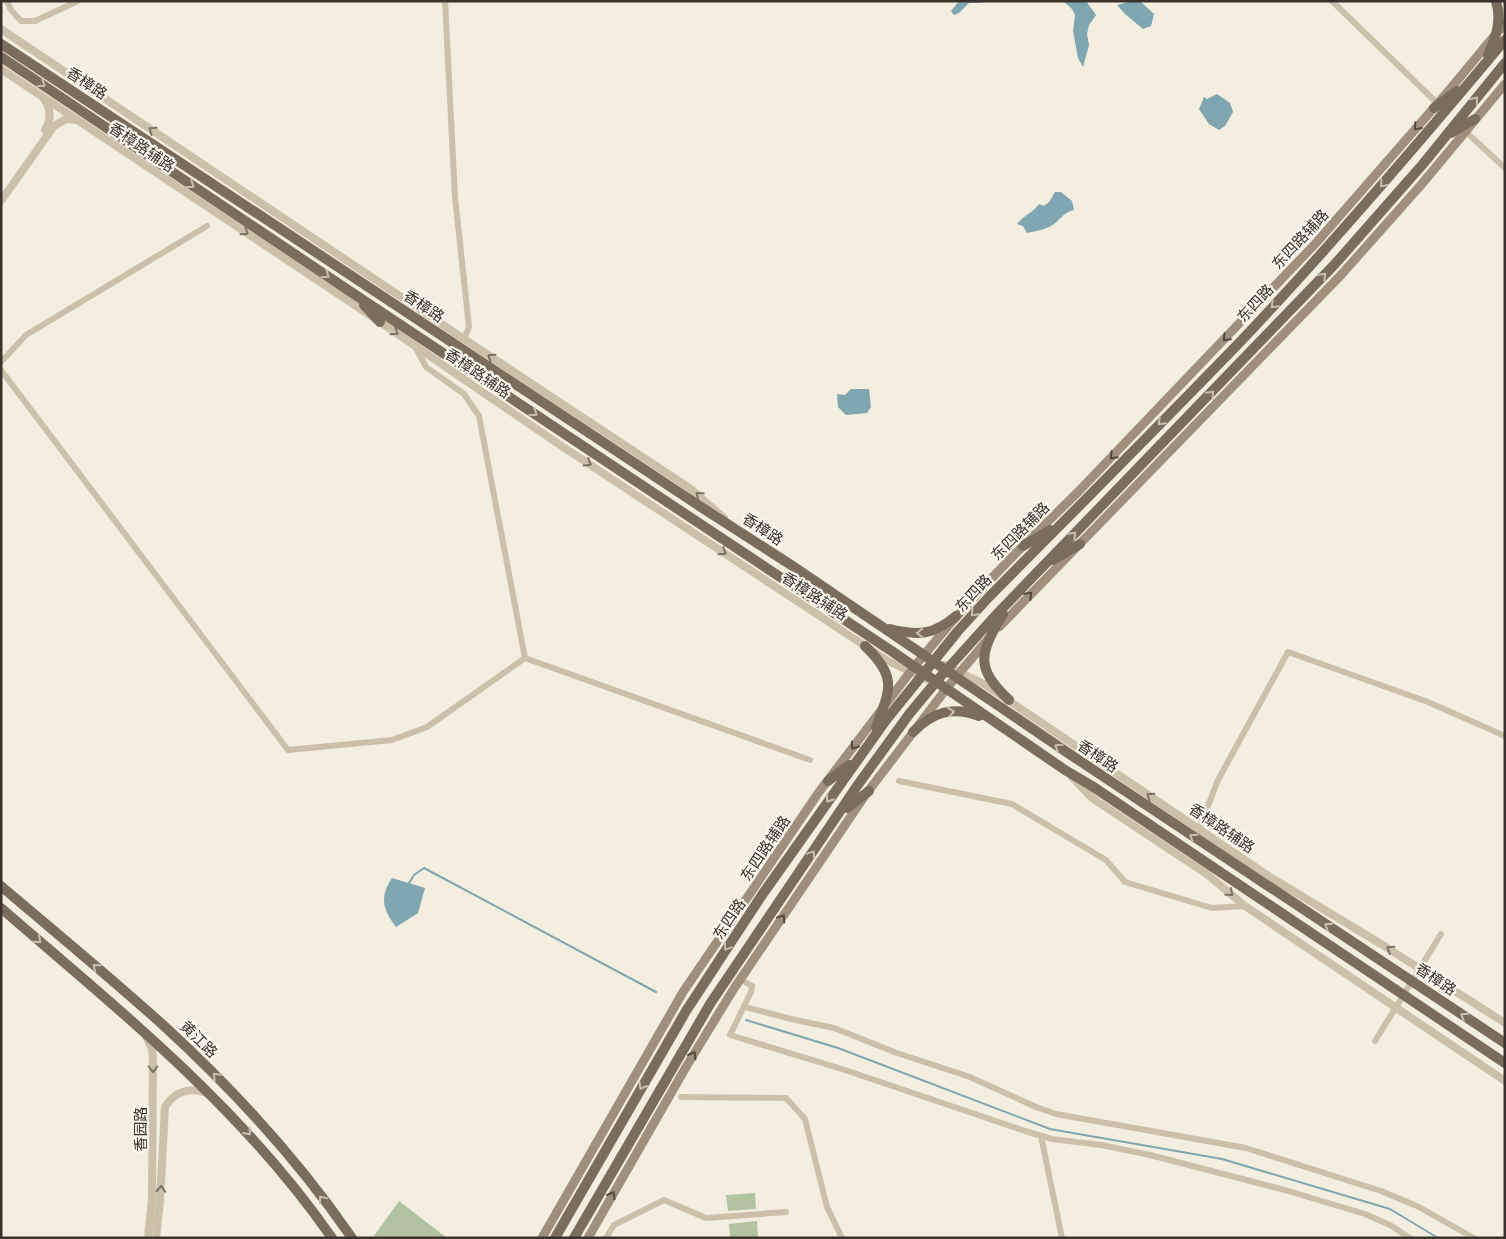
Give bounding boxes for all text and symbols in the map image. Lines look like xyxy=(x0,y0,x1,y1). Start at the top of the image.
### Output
street label: 香樟路 xyxy=(63,63,111,103)
one-way arrow xyxy=(36,78,45,87)
one-way arrow xyxy=(1469,97,1477,106)
street label: 香樟路辅路 xyxy=(106,118,178,176)
one-way arrow xyxy=(1414,121,1423,130)
one-way arrow xyxy=(148,127,157,137)
one-way arrow xyxy=(186,178,195,188)
one-way arrow xyxy=(1380,179,1389,188)
street label: 东四路辅路 xyxy=(1267,205,1333,273)
one-way arrow xyxy=(240,226,249,235)
one-way arrow xyxy=(320,269,330,278)
one-way arrow xyxy=(1317,273,1326,282)
street label: 东四路 xyxy=(1233,280,1277,326)
street label: 香樟路 xyxy=(400,286,448,326)
one-way arrow xyxy=(1271,299,1280,308)
one-way arrow xyxy=(389,326,399,335)
one-way arrow xyxy=(1223,333,1232,342)
street label: 香樟路辅路 xyxy=(442,344,514,402)
one-way arrow xyxy=(487,354,497,363)
one-way arrow xyxy=(1205,390,1214,399)
one-way arrow xyxy=(529,407,538,417)
one-way arrow xyxy=(1158,416,1167,425)
one-way arrow xyxy=(1110,450,1119,459)
one-way arrow xyxy=(582,456,591,466)
one-way arrow xyxy=(696,493,705,501)
street label: 东四路辅路 xyxy=(987,498,1053,564)
street label: 香樟路 xyxy=(739,509,787,549)
one-way arrow xyxy=(1067,531,1076,540)
one-way arrow xyxy=(718,546,727,555)
street label: 香樟路辅路 xyxy=(778,568,852,624)
street label: 东四路 xyxy=(951,570,995,616)
one-way arrow xyxy=(1023,592,1032,601)
one-way arrow xyxy=(971,608,980,617)
one-way arrow xyxy=(915,627,923,638)
one-way arrow xyxy=(948,707,956,718)
street label: 香樟路 xyxy=(1074,736,1122,776)
one-way arrow xyxy=(851,740,860,750)
one-way arrow xyxy=(1054,744,1063,753)
one-way arrow xyxy=(826,793,835,803)
one-way arrow xyxy=(1146,793,1155,803)
street label: 香樟路辅路 xyxy=(1186,799,1258,857)
street label: 东四路辅路 xyxy=(736,812,794,884)
one-way arrow xyxy=(1189,834,1199,843)
one-way arrow xyxy=(806,851,815,860)
one-way arrow xyxy=(1224,888,1233,897)
street label: 东四路 xyxy=(709,895,749,943)
one-way arrow xyxy=(776,915,785,924)
one-way arrow xyxy=(1325,923,1334,933)
one-way arrow xyxy=(33,934,42,943)
one-way arrow xyxy=(724,942,734,951)
one-way arrow xyxy=(1387,946,1396,956)
street label: 香樟路 xyxy=(1412,959,1460,999)
one-way arrow xyxy=(92,963,101,972)
one-way arrow xyxy=(1460,1013,1470,1022)
street label: 黄江路 xyxy=(176,1017,222,1061)
one-way arrow xyxy=(687,1051,697,1060)
one-way arrow xyxy=(148,1066,158,1073)
one-way arrow xyxy=(213,1073,222,1082)
one-way arrow xyxy=(639,1080,649,1089)
street label: 香园路 xyxy=(131,1106,150,1152)
one-way arrow xyxy=(243,1127,252,1136)
one-way arrow xyxy=(156,1185,166,1193)
one-way arrow xyxy=(606,1192,616,1201)
one-way arrow xyxy=(320,1196,328,1205)

